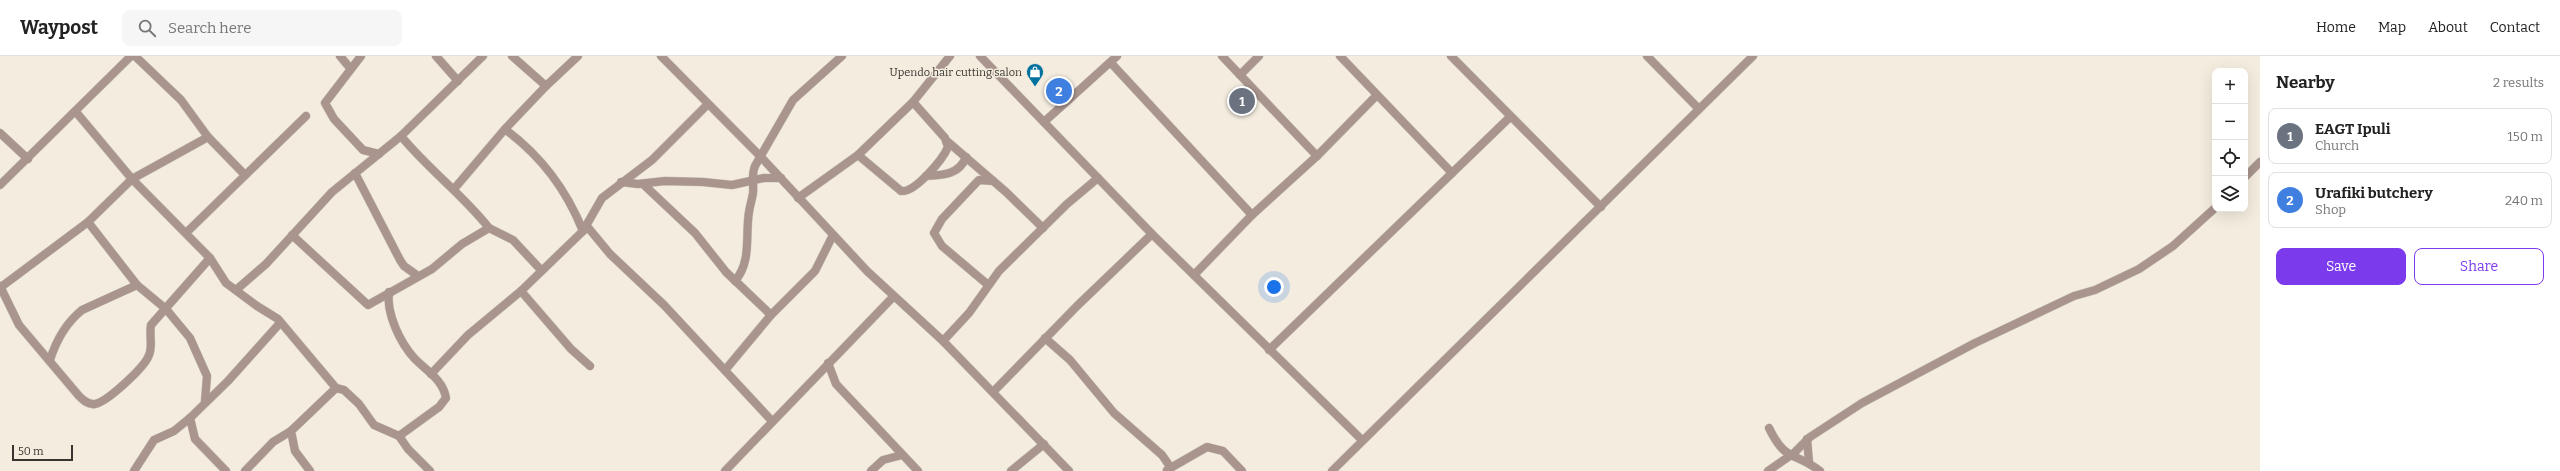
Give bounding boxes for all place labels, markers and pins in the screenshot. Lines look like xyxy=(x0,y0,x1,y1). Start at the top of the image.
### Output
shop icon: Upendo hair cutting salon xyxy=(1025,62,1045,87)
place label: Upendo hair cutting salon xyxy=(889,66,1022,79)
pin: 2 xyxy=(1046,76,1072,106)
pin: 1 xyxy=(1229,86,1255,116)

